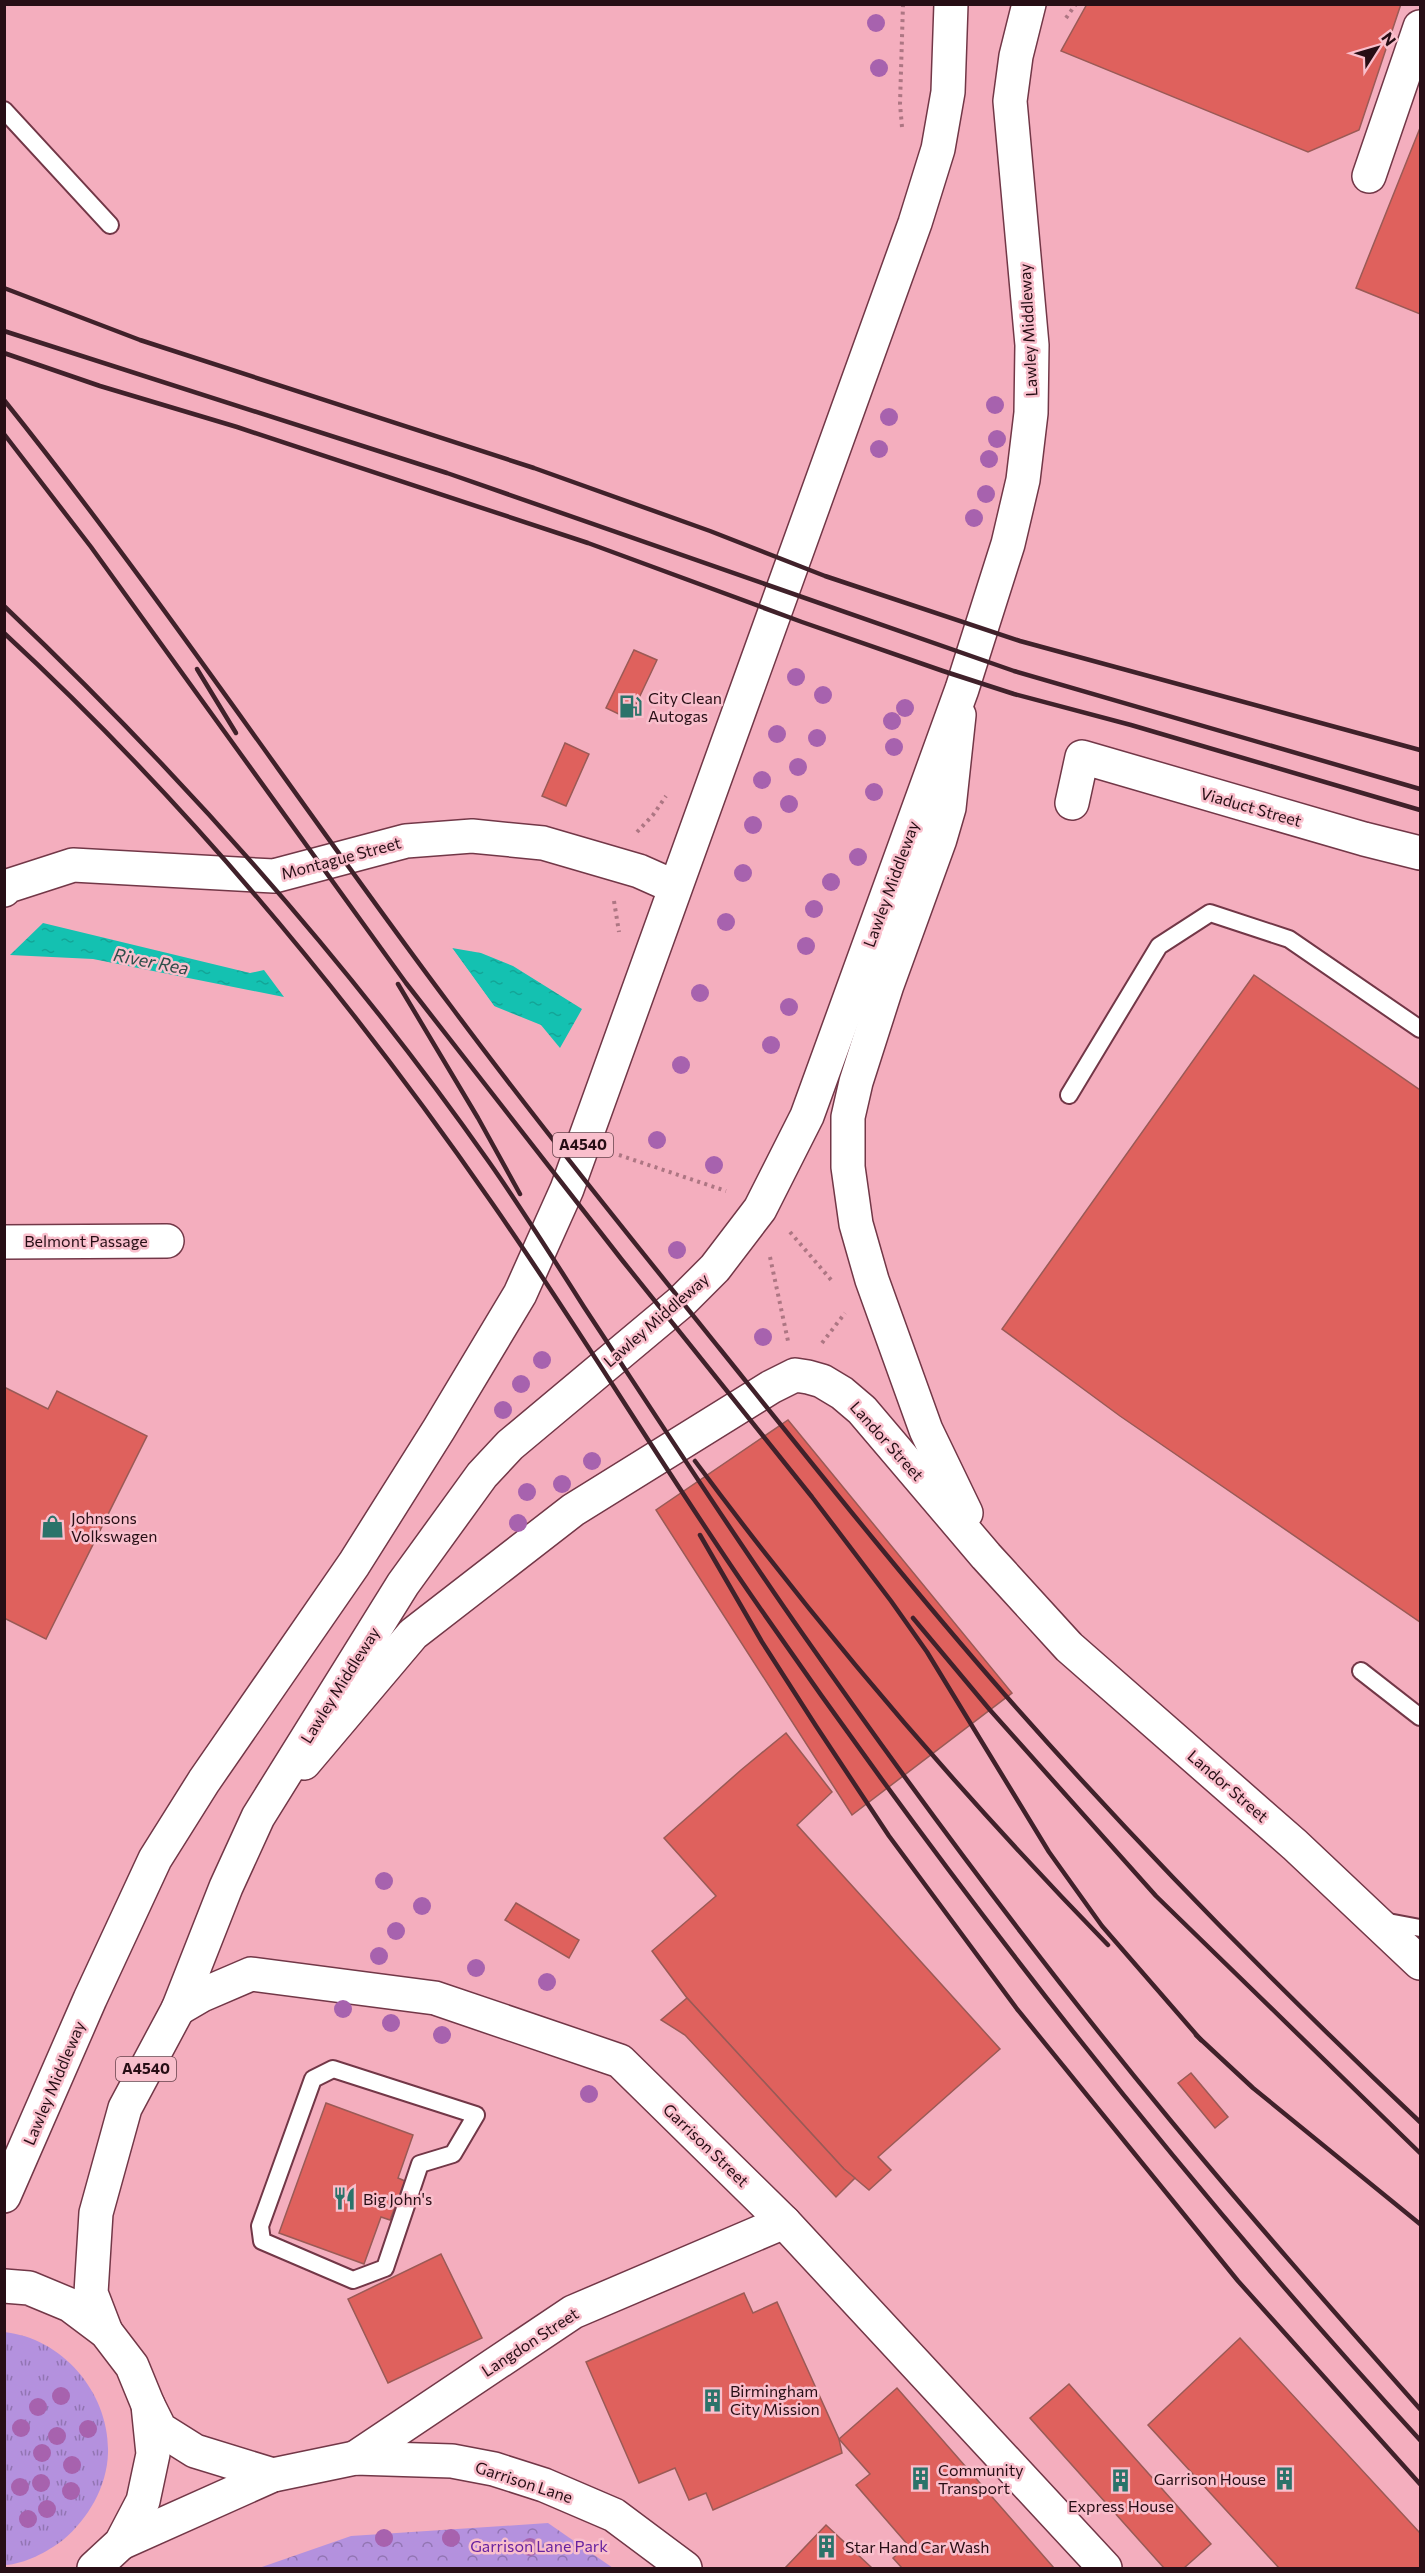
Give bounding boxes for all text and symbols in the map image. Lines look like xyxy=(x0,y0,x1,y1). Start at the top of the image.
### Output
north arrow xyxy=(1347,18,1407,78)
text: N xyxy=(1378,28,1401,49)
street label: Lawley Middleway xyxy=(1015,263,1040,397)
place label: City Clean Autogas xyxy=(648,688,722,725)
fuel station icon: City Clean Autogas xyxy=(617,694,643,720)
street label: Viaduct Street xyxy=(1198,783,1304,830)
street label: Lawley Middleway xyxy=(859,818,922,950)
street label: Montague Street xyxy=(279,832,403,883)
water label: River Rea xyxy=(112,943,191,979)
road number: A4540 xyxy=(553,1133,613,1157)
street label: Belmont Passage xyxy=(24,1231,148,1250)
street label: Lawley Middleway xyxy=(599,1269,712,1370)
street label: Landor Street xyxy=(847,1397,928,1485)
place label: Johnsons Volkswagen xyxy=(71,1508,157,1545)
shop icon: Johnsons Volkswagen xyxy=(40,1514,66,1540)
street label: Lawley Middleway xyxy=(296,1623,383,1746)
street label: Landor Street xyxy=(1184,1746,1273,1826)
street label: Lawley Middleway xyxy=(19,2018,88,2148)
road number: A4540 xyxy=(116,2057,176,2081)
street label: Garrison Street xyxy=(660,2099,753,2190)
restaurant icon: Big John's xyxy=(332,2186,358,2212)
place label: Big John's xyxy=(363,2189,432,2208)
street label: Langdon Street xyxy=(478,2303,582,2380)
place label: Birmingham City Mission xyxy=(730,2381,820,2418)
building icon: Birmingham City Mission xyxy=(699,2387,725,2413)
street label: Garrison Lane xyxy=(473,2457,575,2506)
place label: Community Transport xyxy=(938,2460,1024,2497)
building icon: Community Transport xyxy=(907,2466,933,2492)
building icon: Garrison House xyxy=(1271,2466,1297,2492)
building icon: Express House xyxy=(1108,2468,1134,2494)
place label: Garrison House xyxy=(1154,2469,1266,2488)
place label: Express House xyxy=(1068,2496,1174,2515)
building icon: Star Hand Car Wash xyxy=(814,2534,840,2560)
park label: Garrison Lane Park xyxy=(470,2536,608,2555)
place label: Star Hand Car Wash xyxy=(845,2537,990,2556)

